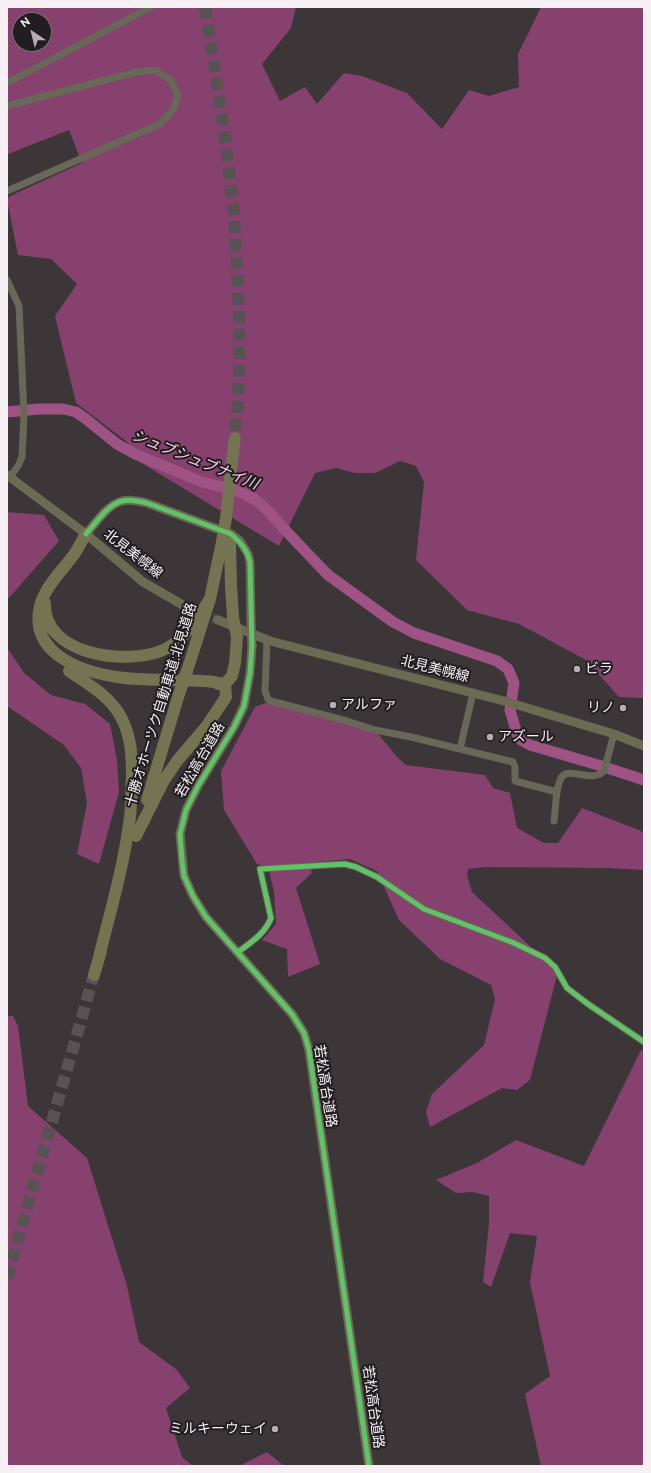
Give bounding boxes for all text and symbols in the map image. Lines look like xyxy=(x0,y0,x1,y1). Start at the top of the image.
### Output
north arrow xyxy=(12,12,52,52)
text: N xyxy=(18,15,33,30)
water label: シュブシュブナイ川 xyxy=(129,426,261,494)
street label: 北見美幌線 xyxy=(100,526,166,582)
street label: 十勝オホーツク自動車道;北見道路 xyxy=(122,601,200,809)
street label: 北見美幌線 xyxy=(399,652,471,686)
place label: ビラ xyxy=(585,661,613,677)
marker: ビラ xyxy=(572,664,582,674)
place label: アルファ xyxy=(341,697,397,713)
marker: アルファ xyxy=(328,700,338,710)
place label: リノ xyxy=(587,700,615,716)
marker: リノ xyxy=(618,703,628,713)
street label: 若松高台道路 xyxy=(172,719,228,801)
place label: アズール xyxy=(498,729,554,745)
marker: アズール xyxy=(485,732,495,742)
street label: 若松高台道路 xyxy=(310,1043,340,1129)
street label: 若松高台道路 xyxy=(359,1364,387,1450)
place label: ミルキーウェイ xyxy=(169,1421,267,1437)
marker: ミルキーウェイ xyxy=(270,1424,280,1434)

